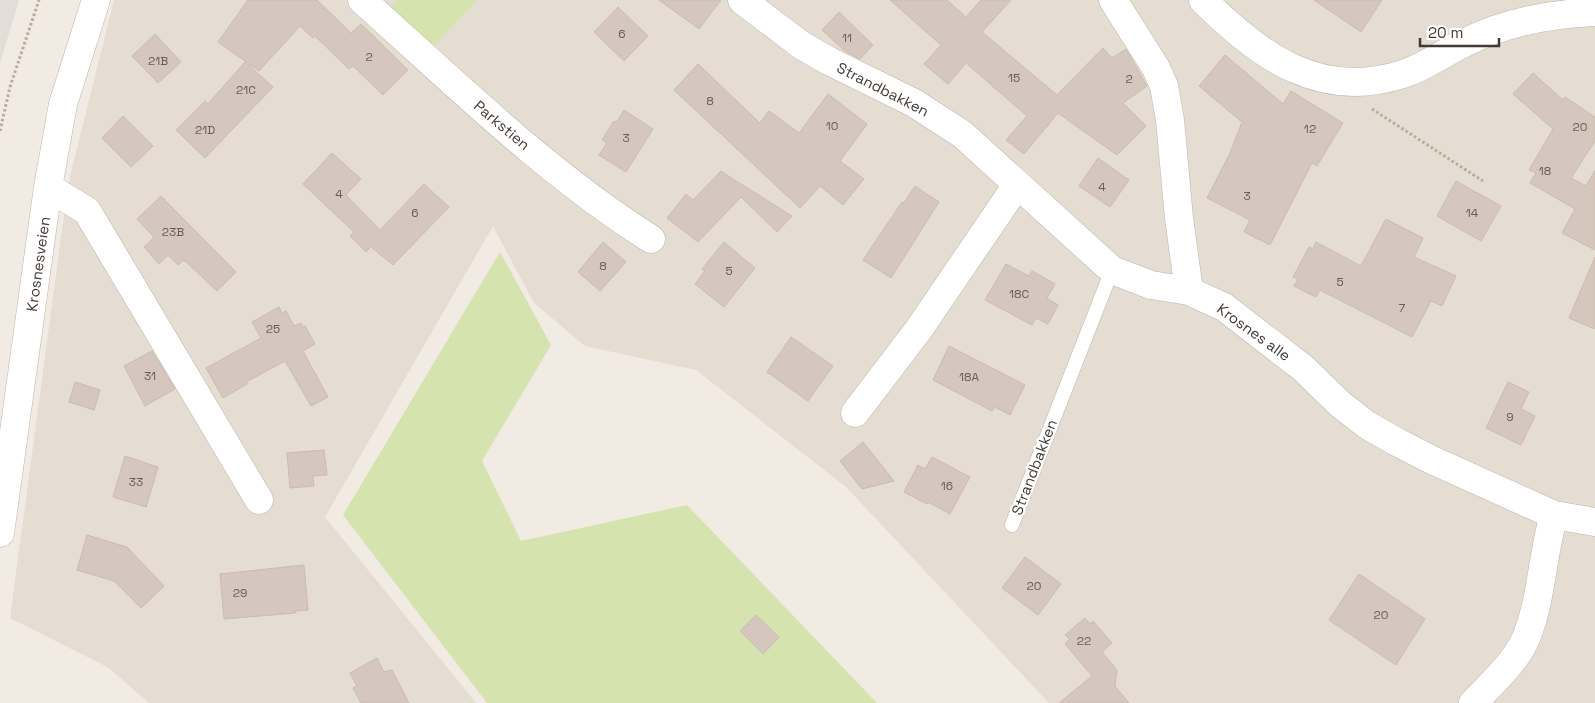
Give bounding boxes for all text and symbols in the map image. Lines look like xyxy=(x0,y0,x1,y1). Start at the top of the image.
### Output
scale bar xyxy=(1420,15,1499,47)
text: 20 m xyxy=(1428,23,1463,42)
house number: 6 xyxy=(618,26,626,42)
house number: 11 xyxy=(842,30,852,46)
house number: 2 xyxy=(365,49,373,65)
house number: 21B xyxy=(148,53,168,69)
street label: Strandbakken xyxy=(834,58,932,120)
house number: 15 xyxy=(1008,70,1020,86)
house number: 2 xyxy=(1125,71,1133,87)
house number: 21C xyxy=(236,82,256,98)
house number: 8 xyxy=(706,93,714,109)
street label: Parkstien xyxy=(470,96,534,154)
house number: 10 xyxy=(826,118,838,134)
house number: 20 xyxy=(1573,119,1587,135)
house number: 12 xyxy=(1304,121,1316,137)
house number: 21D xyxy=(195,122,215,138)
house number: 3 xyxy=(622,130,630,146)
house number: 18 xyxy=(1539,163,1551,179)
house number: 4 xyxy=(1098,179,1106,195)
house number: 4 xyxy=(335,186,343,202)
house number: 3 xyxy=(1243,188,1251,204)
house number: 6 xyxy=(411,205,419,221)
house number: 14 xyxy=(1466,205,1479,221)
street label: Krosnesveien xyxy=(22,215,54,313)
house number: 23B xyxy=(162,224,184,240)
house number: 8 xyxy=(599,258,607,274)
house number: 5 xyxy=(725,263,733,279)
house number: 5 xyxy=(1336,274,1344,290)
house number: 18C xyxy=(1009,286,1029,302)
street label: Krosnes alle xyxy=(1213,299,1295,365)
house number: 7 xyxy=(1399,300,1406,316)
house number: 25 xyxy=(266,321,280,337)
house number: 31 xyxy=(144,368,156,384)
house number: 18A xyxy=(959,369,979,385)
house number: 9 xyxy=(1506,409,1514,425)
street label: Strandbakken xyxy=(1007,416,1061,518)
house number: 33 xyxy=(129,474,143,490)
house number: 16 xyxy=(941,478,953,494)
house number: 20 xyxy=(1027,578,1041,594)
house number: 29 xyxy=(233,585,247,601)
house number: 20 xyxy=(1374,607,1388,623)
house number: 22 xyxy=(1077,633,1091,649)

